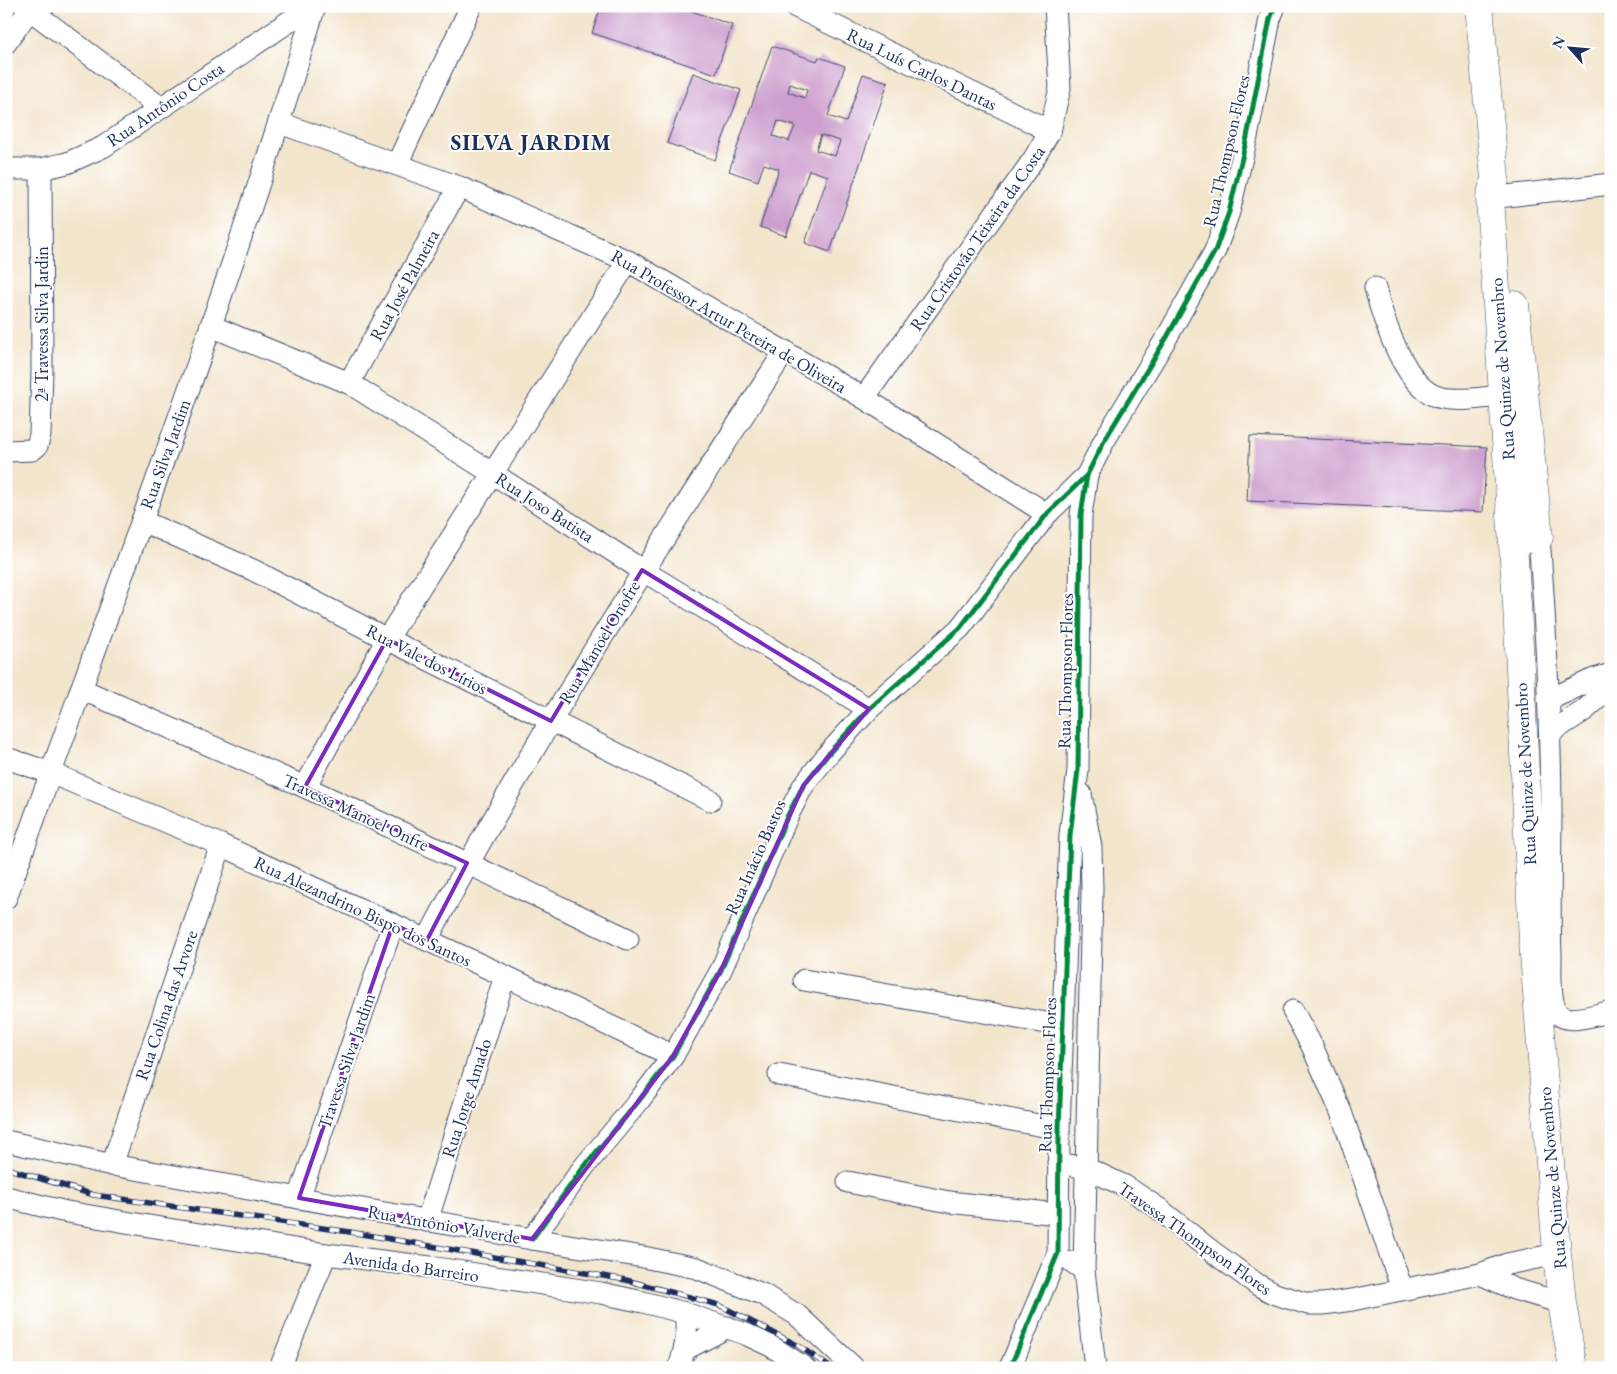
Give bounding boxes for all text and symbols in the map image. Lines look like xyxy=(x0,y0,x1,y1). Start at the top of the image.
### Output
north arrow xyxy=(1544,22,1594,72)
street label: Rua Luís Carlos Dantas xyxy=(843,23,1001,115)
text: N xyxy=(1548,32,1569,51)
street label: Rua Antônio Costa xyxy=(102,56,229,152)
street label: Rua Thompson Flores xyxy=(1197,72,1255,229)
district label: SILVA JARDIM xyxy=(450,128,612,157)
street label: Rua Cristovão Teixeira da Costa xyxy=(904,140,1050,335)
street label: Rua José Palmeira xyxy=(364,225,444,345)
street label: Rua Professor Artur Pereira de Oliveira xyxy=(607,244,852,398)
street label: 2ª Travessa Silva Jardin xyxy=(30,246,53,402)
street label: Rua Quinze de Novembro xyxy=(1484,277,1520,461)
street label: Rua Silva Jardim xyxy=(134,396,196,512)
street label: Rua Joso Batista xyxy=(491,467,599,548)
street label: Rua Manoel Onofre xyxy=(553,576,645,708)
street label: Rua Thompson Flores xyxy=(1052,593,1078,749)
street label: Rua Vale dos Lírios xyxy=(363,619,492,700)
street label: Rua Quinze de Novembro xyxy=(1509,682,1541,866)
street label: Travessa Manoel Onfre xyxy=(279,768,433,856)
street label: Rua Inácio Bastos xyxy=(719,795,791,918)
street label: Rua Alezandrino Bispo dos Santos xyxy=(251,850,476,972)
street label: Rua Colina das Arvore xyxy=(130,927,202,1083)
street label: Travessa Silva Jardim xyxy=(312,990,380,1132)
street label: Rua Thompson Flores xyxy=(1033,997,1061,1153)
street label: Rua Jorge Amado xyxy=(436,1035,496,1161)
street label: Rua Quinze de Novembro xyxy=(1533,1086,1571,1270)
street label: Travessa Thompson Flores xyxy=(1114,1176,1277,1300)
street label: Rua Antônio Valverde xyxy=(366,1199,522,1249)
street label: Avenida do Barreiro xyxy=(340,1245,481,1287)

